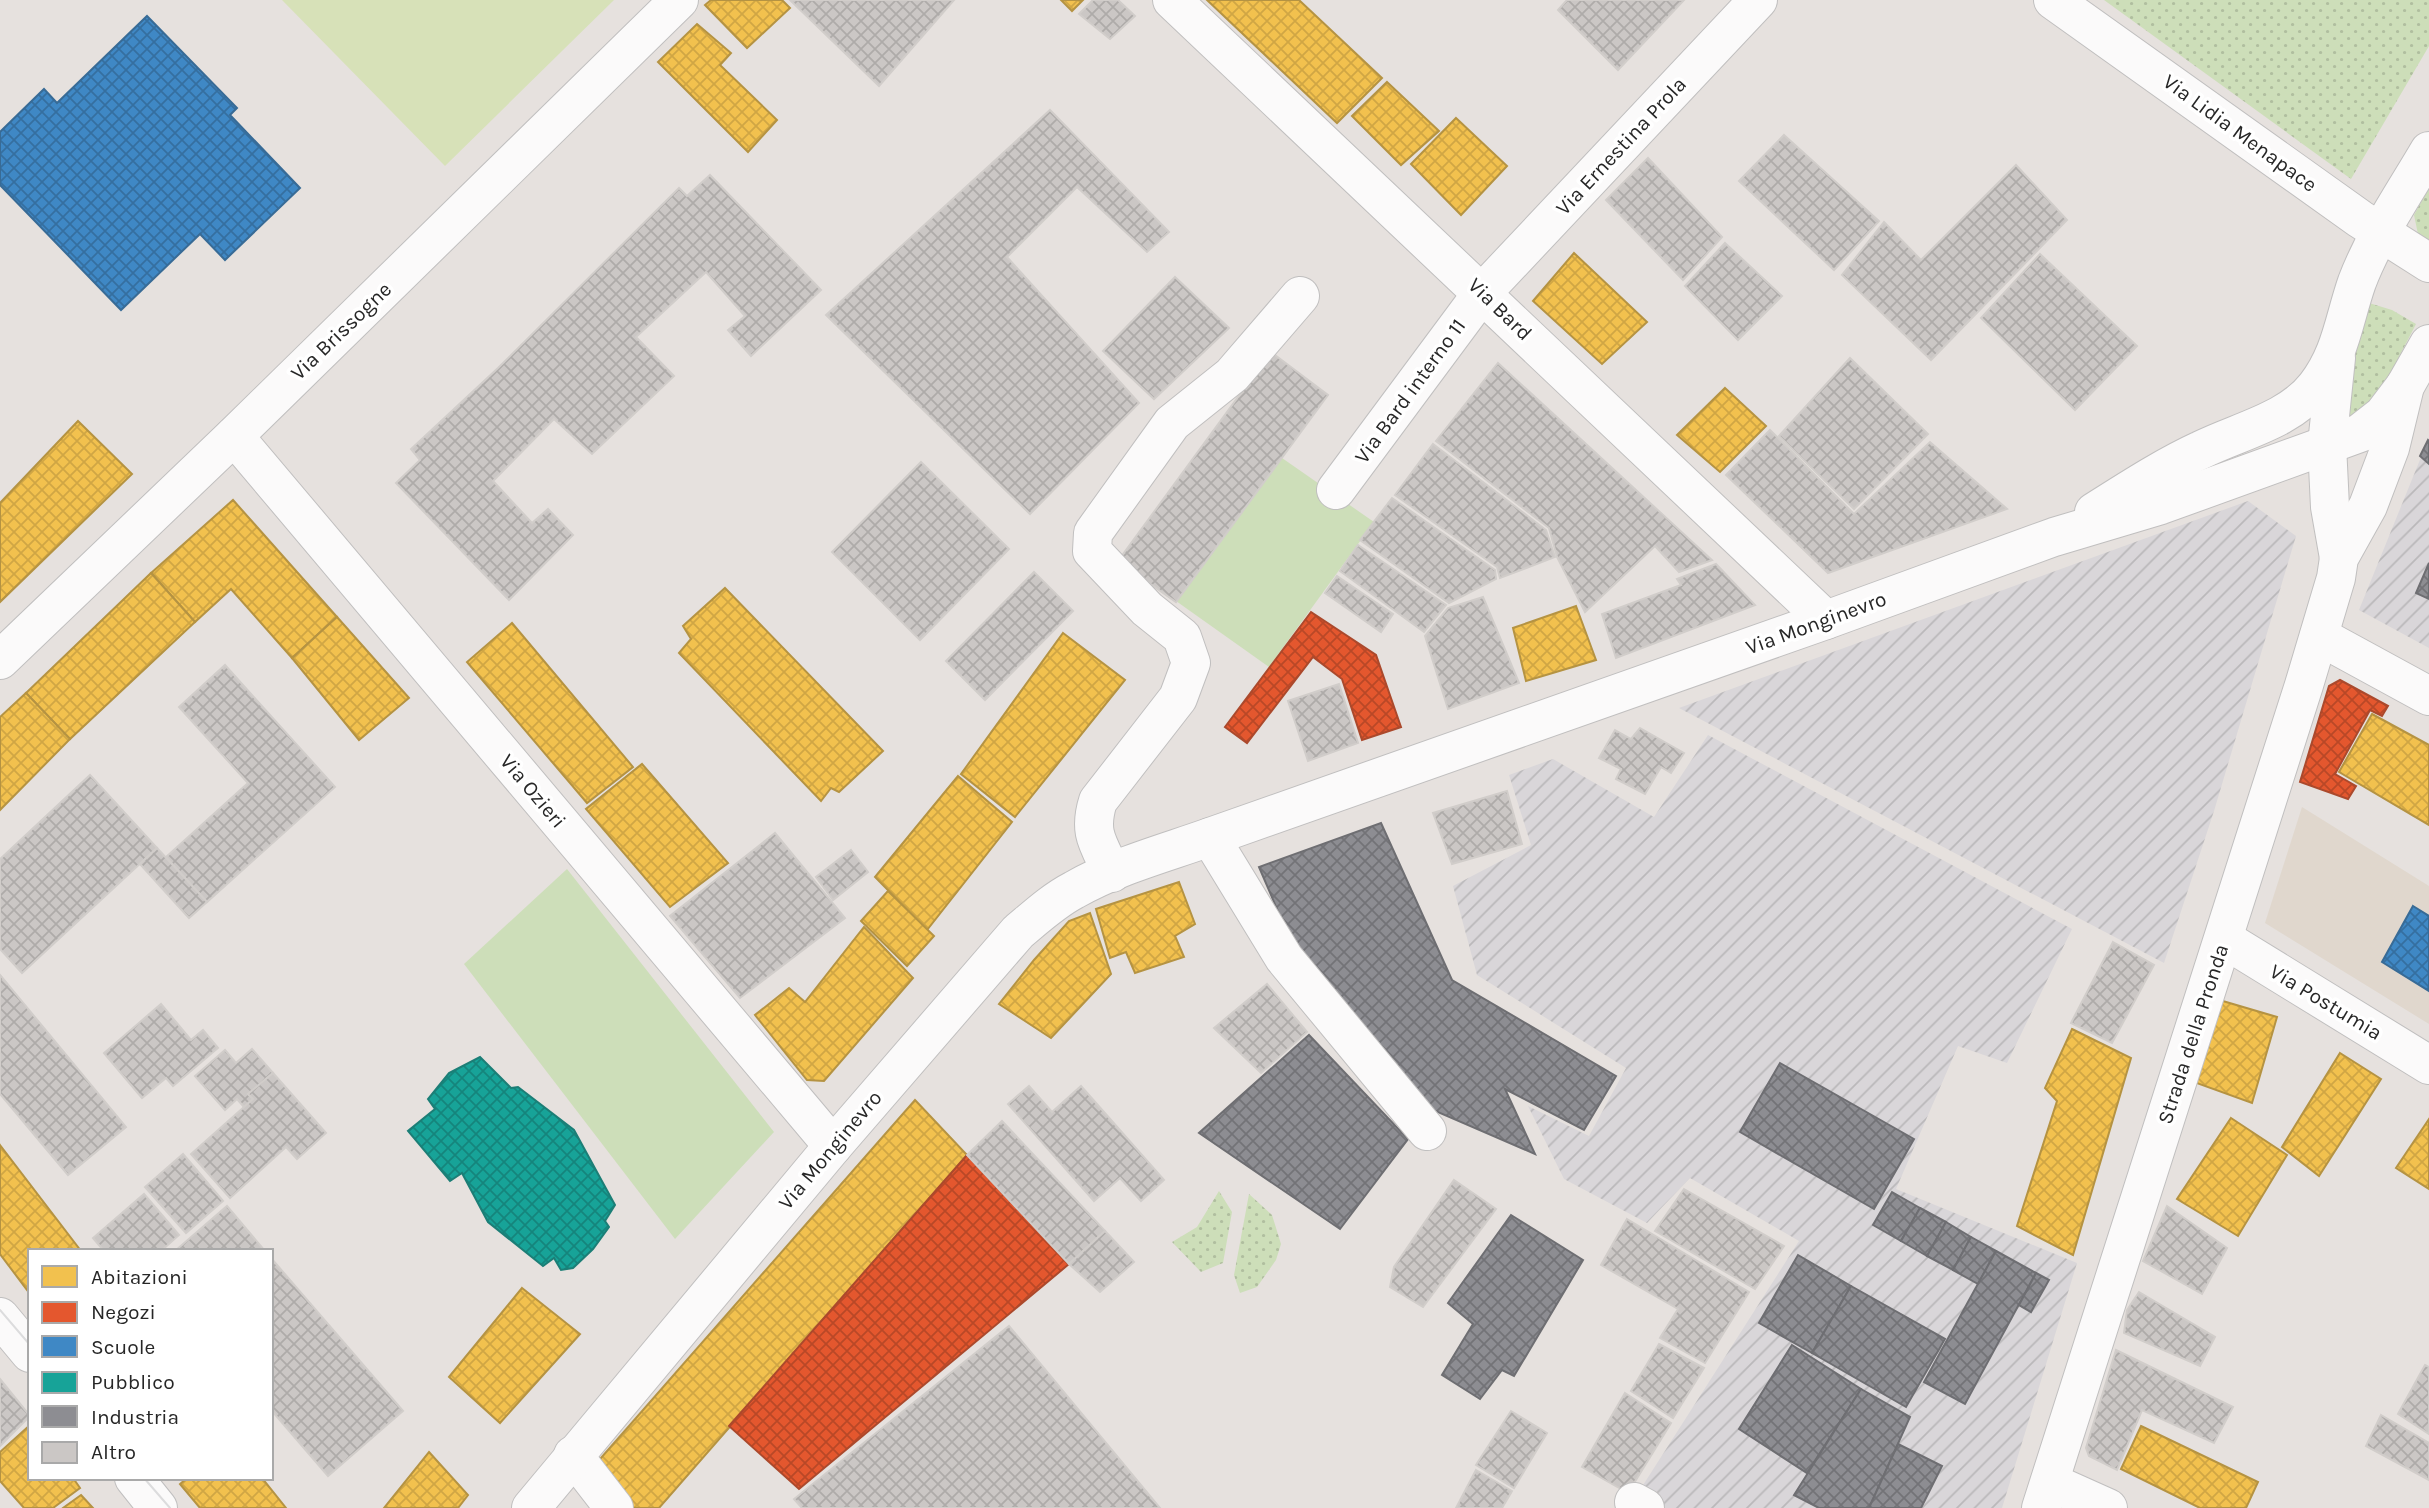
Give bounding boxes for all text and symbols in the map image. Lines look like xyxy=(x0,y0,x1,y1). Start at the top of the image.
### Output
street label: Via Lidia Menapace xyxy=(2158,69,2322,197)
street label: Via Ernestina Prola xyxy=(1551,72,1691,220)
street label: Via Bard xyxy=(1463,273,1537,345)
street label: Via Brissogne xyxy=(286,277,396,385)
street label: Via Bard interno 11 xyxy=(1350,314,1470,468)
street label: Via Monginevro xyxy=(1742,586,1890,660)
street label: Via Ozieri xyxy=(495,749,571,833)
street label: Strada della Pronda xyxy=(2153,941,2233,1127)
street label: Via Postumia xyxy=(2265,959,2387,1045)
street label: Via Monginevro xyxy=(773,1086,887,1214)
legend xyxy=(28,1249,273,1480)
text: Abitazioni xyxy=(91,1265,188,1289)
text: Negozi xyxy=(91,1300,156,1324)
text: Scuole xyxy=(91,1335,155,1359)
text: Pubblico xyxy=(91,1370,175,1394)
text: Industria xyxy=(91,1405,179,1429)
text: Altro xyxy=(91,1440,136,1464)

